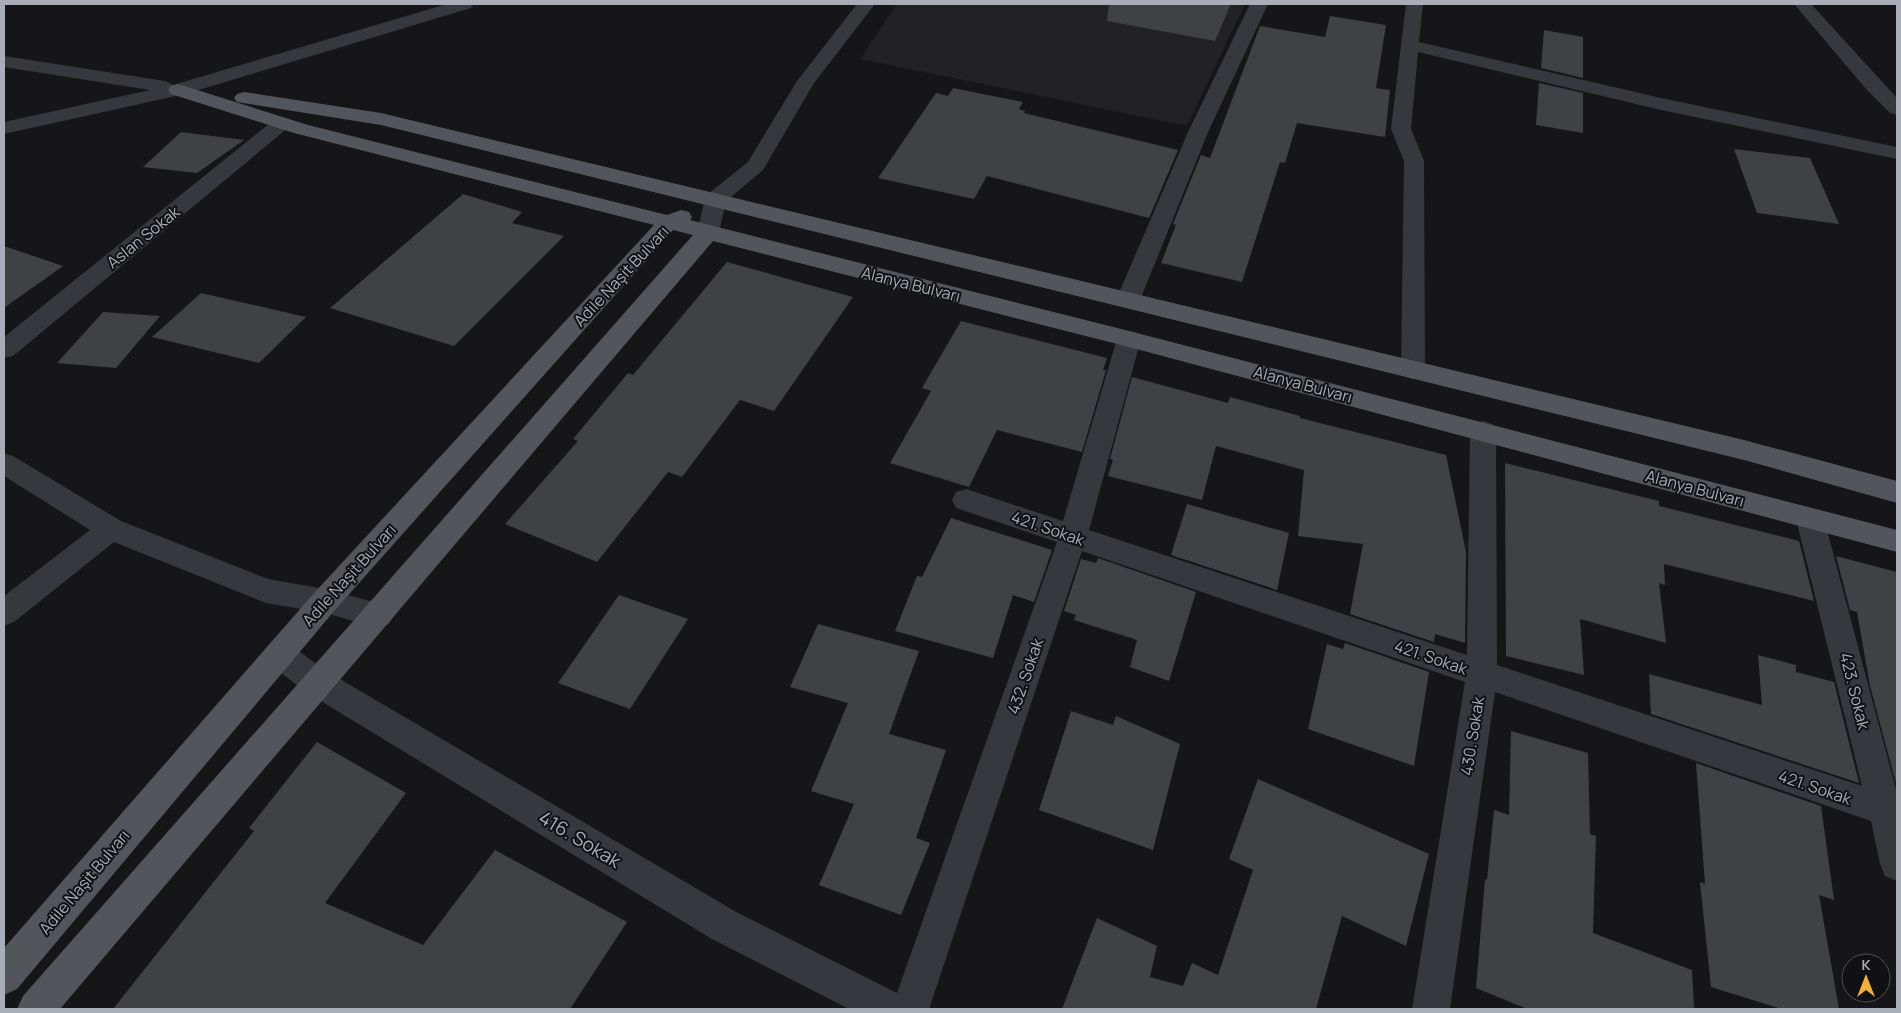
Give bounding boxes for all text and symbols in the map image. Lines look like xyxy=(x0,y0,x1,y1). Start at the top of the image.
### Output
street label: Aslan Sokak xyxy=(102,200,185,273)
street label: Adile Naşit Bulvarı xyxy=(569,221,673,331)
street label: Alanya Bulvarı xyxy=(859,261,963,307)
street label: Alanya Bulvarı xyxy=(1251,360,1355,408)
street label: Alanya Bulvarı xyxy=(1643,464,1747,512)
street label: 421. Sokak xyxy=(1009,505,1088,551)
street label: Adile Naşit Bulvarı xyxy=(297,519,401,631)
street label: 432. Sokak xyxy=(1002,634,1049,717)
street label: 421. Sokak xyxy=(1392,634,1471,680)
street label: 423. Sokak xyxy=(1835,650,1875,733)
street label: 430. Sokak xyxy=(1455,694,1489,777)
street label: 421. Sokak xyxy=(1776,764,1855,810)
street label: 416. Sokak xyxy=(534,804,626,874)
street label: Adile Naşit Bulvarı xyxy=(34,825,134,939)
north arrow xyxy=(1841,953,1891,1003)
text: K xyxy=(1861,955,1871,974)

